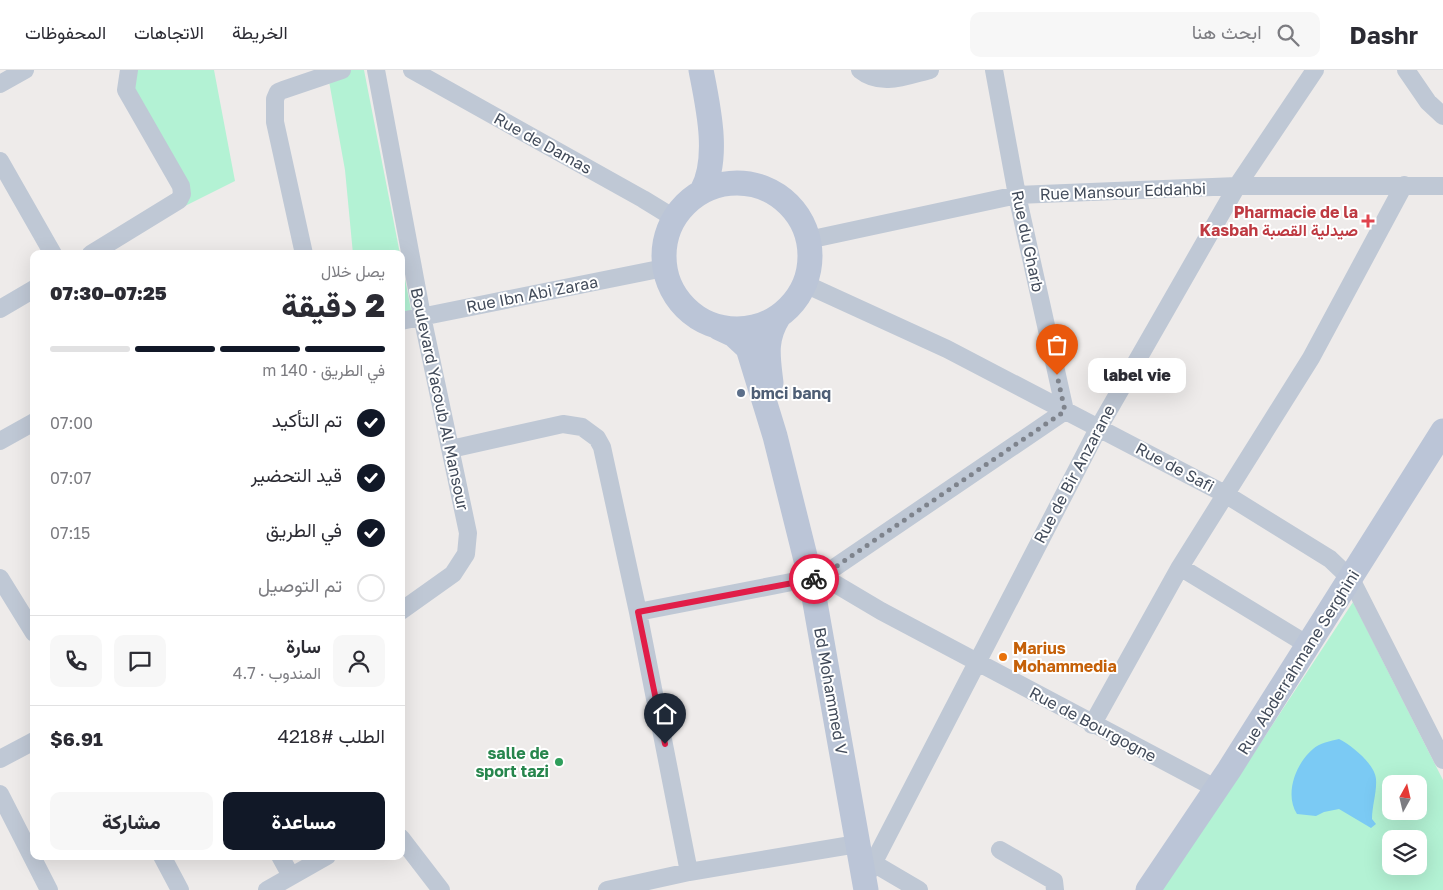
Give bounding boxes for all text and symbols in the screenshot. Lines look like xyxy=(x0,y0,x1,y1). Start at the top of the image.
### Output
search box xyxy=(970,12,1320,57)
text: ابحث هنا xyxy=(1192,20,1262,43)
text: Dashr xyxy=(1350,20,1418,49)
text: المحفوظات xyxy=(25,21,106,43)
text: الاتجاهات xyxy=(134,21,204,43)
text: الخريطة xyxy=(232,21,288,43)
icon: search xyxy=(1274,21,1302,49)
street label: Rue de Damas xyxy=(491,108,595,178)
street label: Rue Mansour Eddahbi xyxy=(1039,178,1207,204)
street label: Rue du Gharb xyxy=(1007,188,1049,294)
place label: Pharmacie de la Kasbah صيدلية القصبة xyxy=(1200,202,1358,240)
marker: Pharmacie de la Kasbah صيدلية القصبة xyxy=(1362,215,1374,227)
text: يصل خلال xyxy=(321,261,385,281)
street label: Rue Ibn Abi Zaraa xyxy=(464,271,600,317)
text: 07:25–07:30 xyxy=(50,281,167,304)
text: 2 دقيقة xyxy=(281,286,385,324)
street label: Boulevard Yacoub Al Mansour xyxy=(407,286,473,512)
pin xyxy=(1036,324,1078,375)
icon: bag xyxy=(1043,331,1071,359)
callout: label vie xyxy=(1087,358,1184,392)
text: في الطريق · 140 m xyxy=(262,360,385,380)
text: label vie xyxy=(1103,365,1171,385)
place label: bmci banq xyxy=(751,383,831,403)
marker: bmci banq xyxy=(735,387,747,399)
street label: Rue de Bir Anzarane xyxy=(1029,401,1119,547)
text: تم التأكيد xyxy=(272,408,342,431)
icon: check xyxy=(357,409,385,437)
text: 07:00 xyxy=(50,413,93,433)
street label: Rue de Safi xyxy=(1132,438,1218,496)
text: قيد التحضير xyxy=(251,463,342,486)
icon: check xyxy=(357,464,385,492)
text: 07:07 xyxy=(50,468,92,488)
text: في الطريق xyxy=(266,518,342,541)
icon: check xyxy=(357,519,385,547)
text: 07:15 xyxy=(50,523,90,543)
courier xyxy=(789,554,839,604)
icon: bike xyxy=(800,565,828,593)
street label: Rue Abderrahmane Serghini xyxy=(1233,566,1363,758)
text: تم التوصيل xyxy=(258,573,342,596)
street label: Bd Mohammed V xyxy=(810,626,852,757)
text: سارة xyxy=(286,634,321,657)
button: phone xyxy=(50,635,102,687)
button: chat xyxy=(114,635,166,687)
button: person xyxy=(333,635,385,687)
place label: Marius Mohammedia xyxy=(1013,638,1117,676)
marker: Marius Mohammedia xyxy=(997,651,1009,663)
text: المندوب · 4.7 xyxy=(233,663,321,683)
street label: Rue de Bourgogne xyxy=(1026,682,1160,766)
pin xyxy=(644,693,686,744)
icon: home xyxy=(651,700,679,728)
text: الطلب #4218 xyxy=(278,724,385,747)
text: $6.91 xyxy=(50,727,103,750)
place label: salle de sport tazi xyxy=(475,743,549,781)
marker: salle de sport tazi xyxy=(553,756,565,768)
north arrow xyxy=(1382,775,1428,820)
map controls xyxy=(1382,775,1427,875)
button: مشاركة xyxy=(50,792,213,850)
button: مساعدة xyxy=(223,792,385,850)
button: layers xyxy=(1382,830,1427,875)

